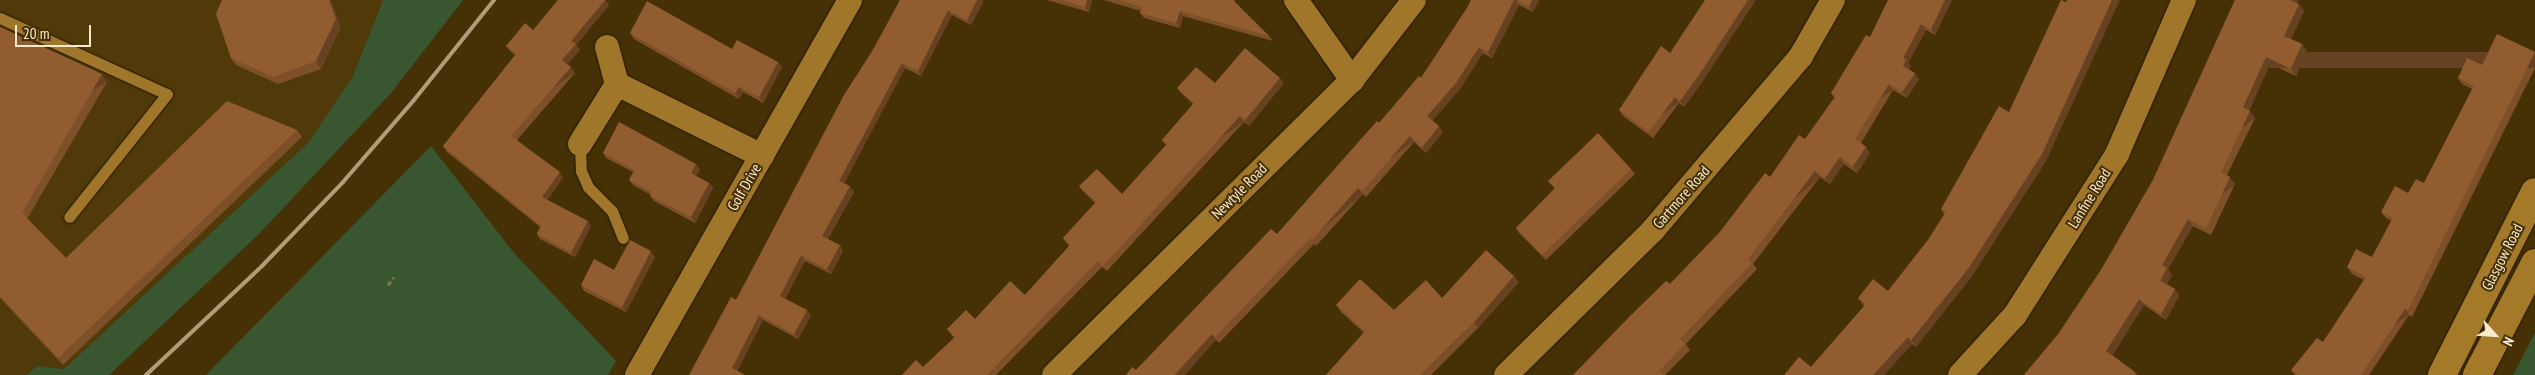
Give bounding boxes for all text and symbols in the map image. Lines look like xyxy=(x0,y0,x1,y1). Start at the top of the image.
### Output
scale bar xyxy=(18,15,94,47)
text: 20 m xyxy=(23,24,49,43)
street label: Newtyle Road xyxy=(1207,159,1271,223)
street label: Golf Drive xyxy=(723,160,765,214)
street label: Gartmore Road xyxy=(1649,162,1713,232)
street label: Lanfine Road xyxy=(2064,165,2114,231)
street label: Glasgow Road xyxy=(2478,221,2526,293)
north arrow xyxy=(2470,310,2520,360)
text: N xyxy=(2499,334,2518,349)

